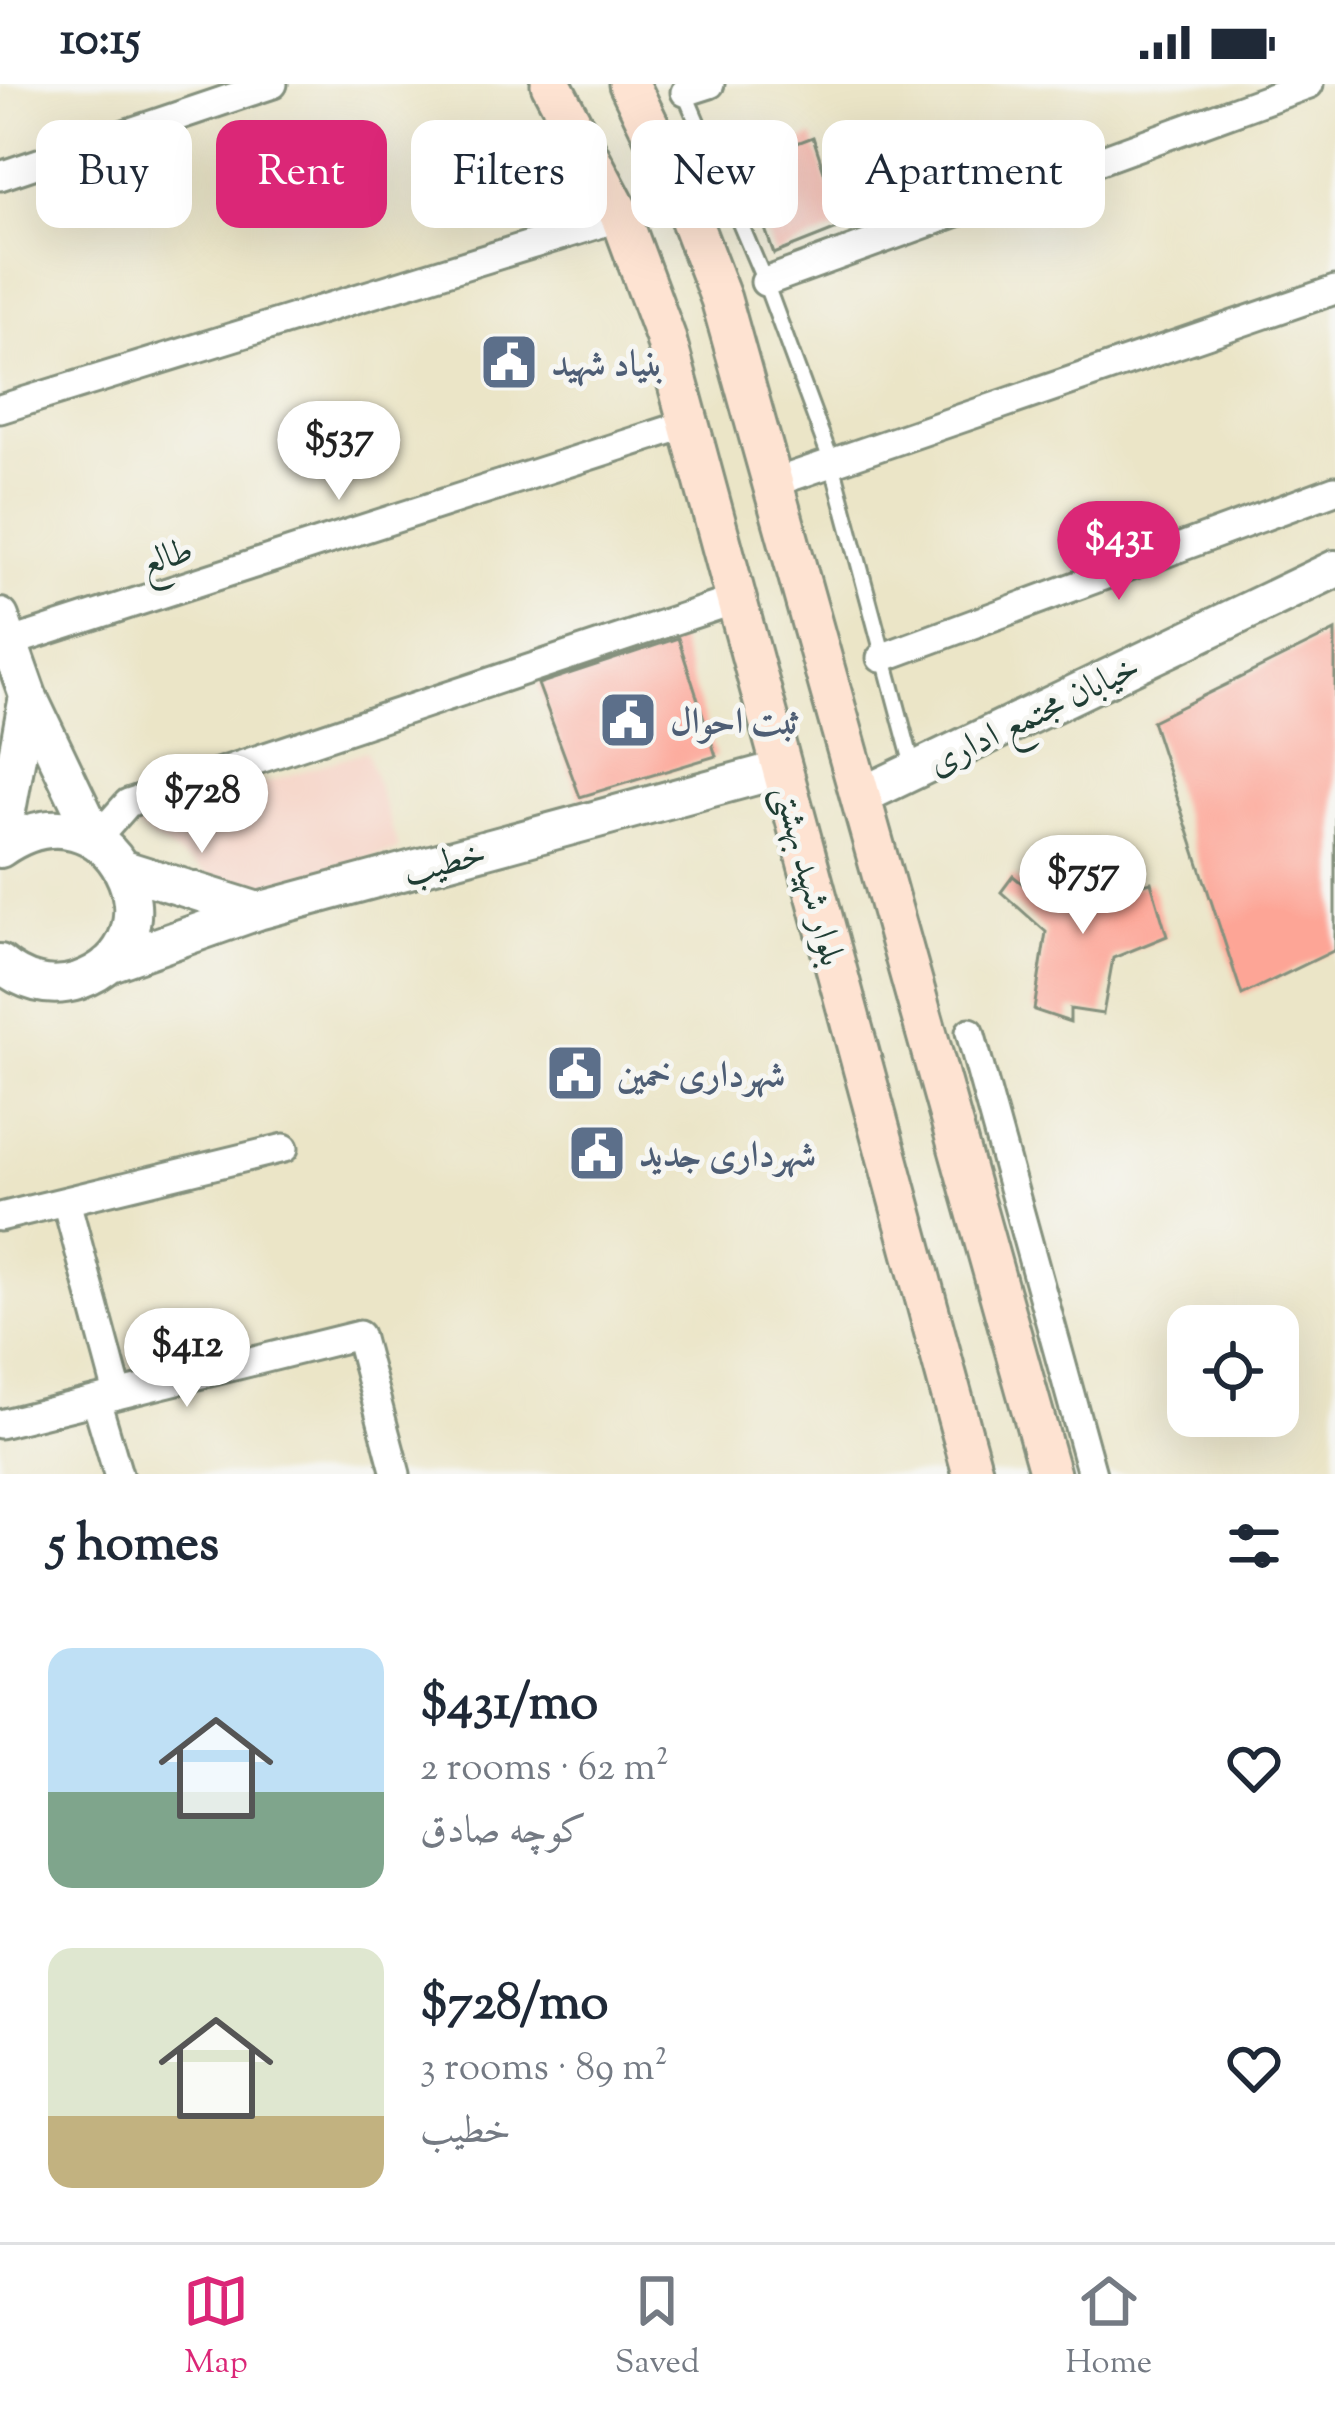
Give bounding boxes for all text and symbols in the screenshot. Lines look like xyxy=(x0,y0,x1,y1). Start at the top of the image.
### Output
text: 10:15 xyxy=(60,10,141,75)
chip: Buy xyxy=(36,120,192,228)
chip: Rent xyxy=(216,120,387,228)
chip: Filters xyxy=(411,120,607,228)
chip: New xyxy=(631,120,798,228)
chip: Apartment xyxy=(822,120,1105,228)
public building icon: بنیاد شهید xyxy=(478,331,540,393)
place label: بنیاد شهید xyxy=(551,340,664,392)
pin: $537 xyxy=(268,401,410,503)
text: $537 xyxy=(304,412,374,468)
pin: $431 xyxy=(1048,501,1190,603)
text: $431 xyxy=(1084,512,1154,568)
street label: طالع xyxy=(134,526,201,595)
street label: خیابان مجتمع اداری xyxy=(920,643,1151,793)
public building icon: ثبت احوال xyxy=(597,689,659,751)
place label: ثبت احوال xyxy=(670,698,800,750)
pin: $728 xyxy=(131,754,273,856)
text: $728 xyxy=(163,765,241,821)
street label: بلوار شهید بهشتی xyxy=(758,780,856,972)
street label: خطیب xyxy=(398,829,492,901)
pin: $757 xyxy=(1012,835,1154,937)
text: $757 xyxy=(1046,846,1120,902)
public building icon: شهرداری خمین xyxy=(544,1042,606,1104)
place label: شهرداری خمین xyxy=(617,1051,785,1103)
public building icon: شهرداری جدید xyxy=(566,1122,628,1184)
place label: شهرداری جدید xyxy=(639,1131,816,1183)
map controls xyxy=(1167,1305,1299,1437)
button: locate xyxy=(1167,1305,1299,1437)
pin: $412 xyxy=(116,1308,258,1410)
text: $412 xyxy=(151,1319,223,1375)
text: 5 homes xyxy=(48,1510,219,1583)
icon: filters xyxy=(1221,1513,1287,1579)
text: $431/mo xyxy=(420,1669,598,1742)
icon: home xyxy=(144,1696,288,1840)
icon: heart xyxy=(1221,1735,1287,1801)
text: 2 rooms · 62 m² xyxy=(420,1742,669,1798)
text: کوچه صادق xyxy=(420,1805,586,1861)
text: $728/mo xyxy=(420,1969,608,2042)
icon: home xyxy=(144,1996,288,2140)
icon: heart xyxy=(1221,2035,1287,2101)
text: 3 rooms · 89 m² xyxy=(420,2042,668,2098)
text: خطیب xyxy=(420,2105,511,2161)
tab: Map xyxy=(183,2268,249,2388)
tab: Saved xyxy=(615,2268,700,2388)
tab: Home xyxy=(1066,2268,1152,2388)

